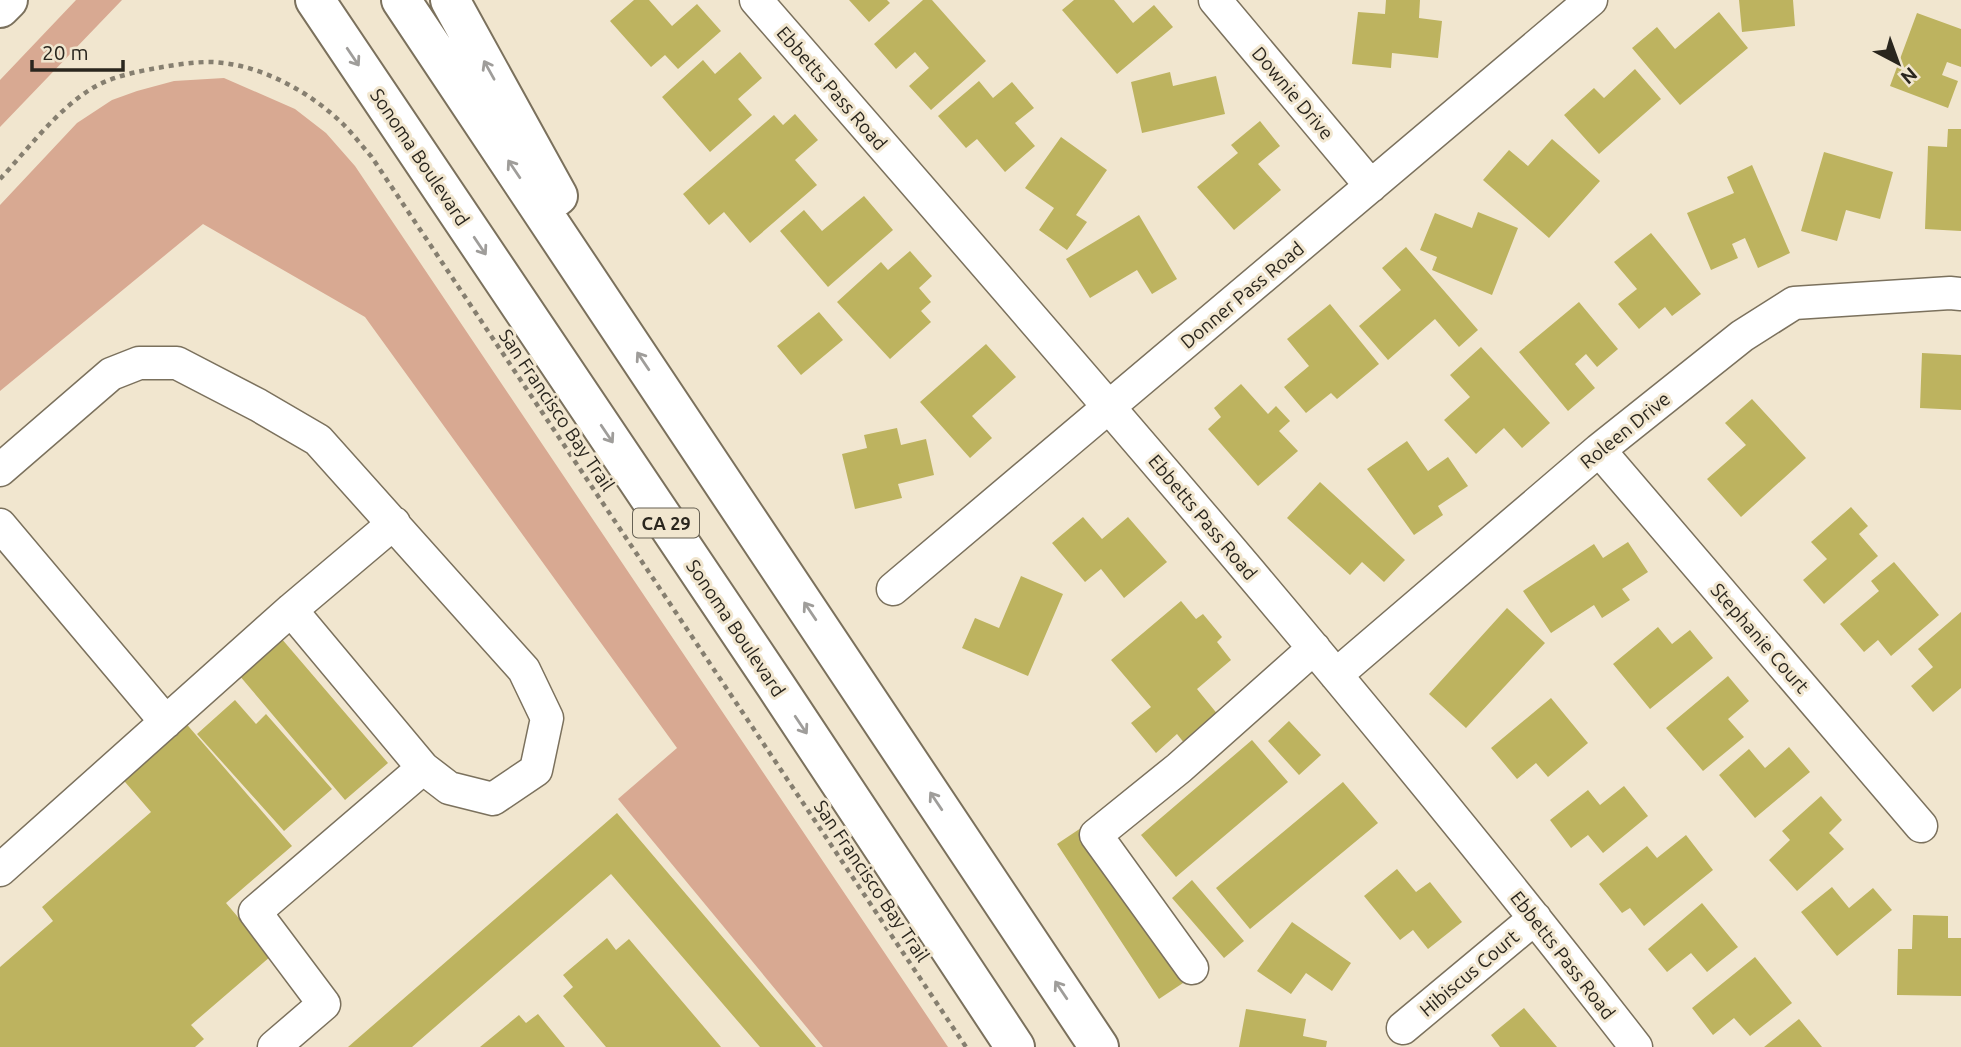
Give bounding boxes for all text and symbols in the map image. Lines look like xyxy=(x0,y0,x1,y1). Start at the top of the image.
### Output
street label: Ebbetts Pass Road xyxy=(772,22,892,154)
scale bar xyxy=(32,28,122,72)
north arrow xyxy=(1863,28,1933,98)
text: 20 m xyxy=(42,40,89,64)
street label: Downie Drive xyxy=(1248,42,1338,144)
one-way arrow xyxy=(346,46,360,66)
one-way arrow xyxy=(482,61,496,81)
text: N xyxy=(1897,63,1922,89)
street label: Sonoma Boulevard xyxy=(366,84,474,230)
one-way arrow xyxy=(507,160,521,179)
one-way arrow xyxy=(473,235,487,255)
street label: Donner Pass Road xyxy=(1176,237,1308,353)
street label: San Francisco Bay Trail xyxy=(495,325,619,495)
one-way arrow xyxy=(635,352,650,371)
street label: Roleen Drive xyxy=(1576,387,1674,473)
one-way arrow xyxy=(600,424,614,444)
street label: Ebbetts Pass Road xyxy=(1144,450,1262,584)
road number: CA 29 xyxy=(633,508,699,538)
street label: Sonoma Boulevard xyxy=(682,555,790,701)
street label: Stephanie Court xyxy=(1706,579,1814,698)
one-way arrow xyxy=(802,602,817,621)
one-way arrow xyxy=(794,715,809,734)
one-way arrow xyxy=(928,791,942,811)
street label: San Francisco Bay Trail xyxy=(810,796,934,966)
street label: Ebbetts Pass Road xyxy=(1506,887,1620,1023)
street label: Hibiscus Court xyxy=(1415,925,1523,1021)
one-way arrow xyxy=(1054,981,1069,1000)

